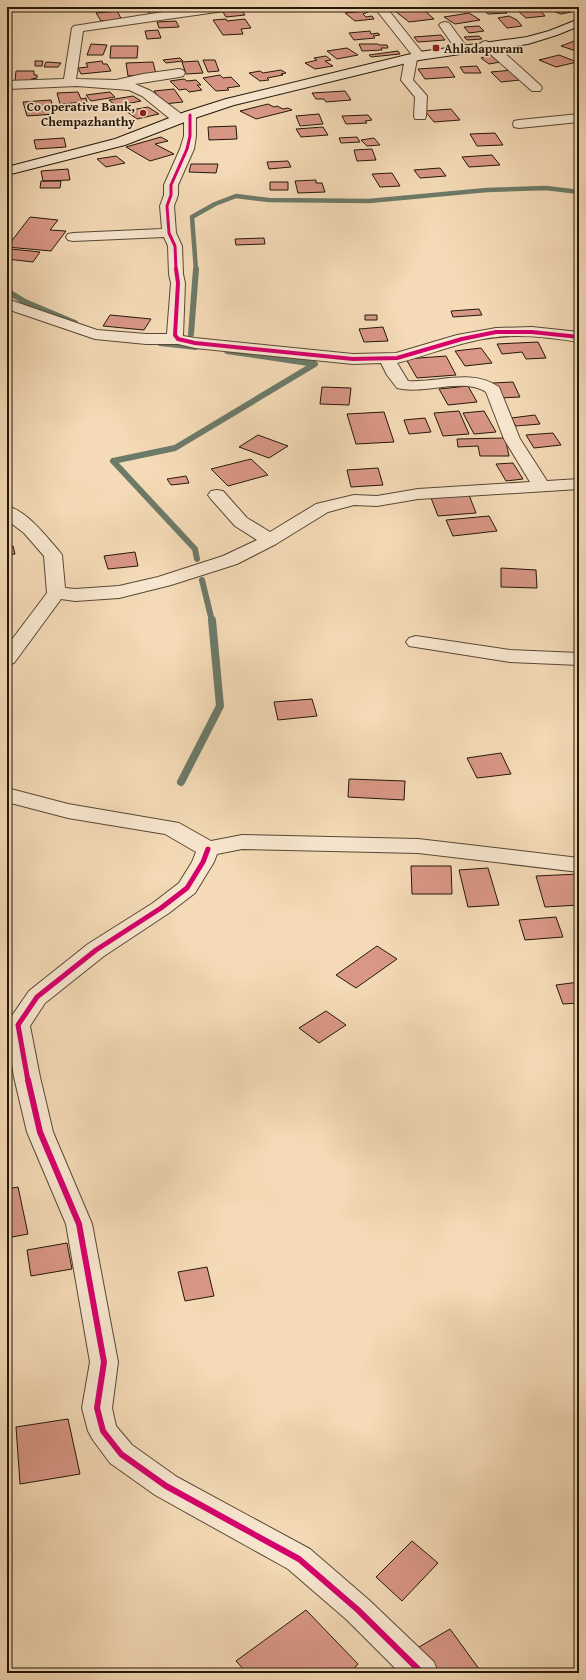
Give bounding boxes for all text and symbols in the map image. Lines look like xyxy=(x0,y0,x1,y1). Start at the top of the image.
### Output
place label: Ahladapuram xyxy=(444,39,524,58)
marker: Ahladapuram xyxy=(431,43,441,53)
place label: Co operative Bank, Chempazhanthy xyxy=(27,97,135,131)
marker: Co operative Bank, Chempazhanthy xyxy=(138,108,148,118)

